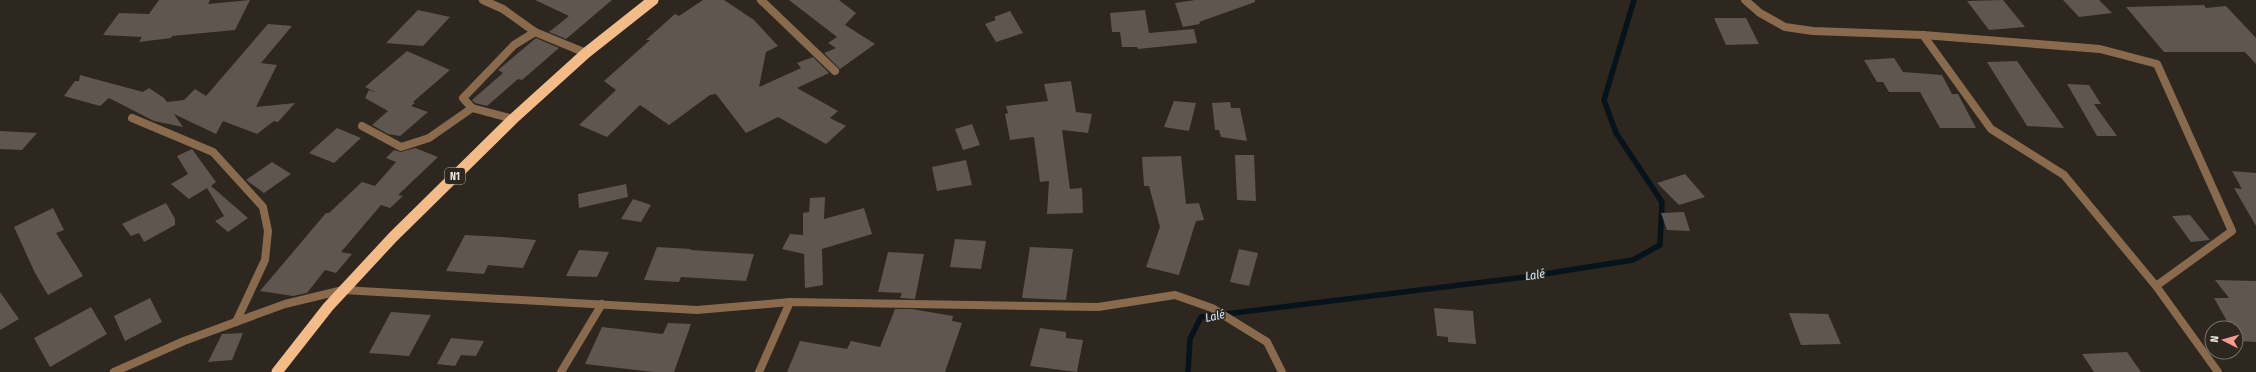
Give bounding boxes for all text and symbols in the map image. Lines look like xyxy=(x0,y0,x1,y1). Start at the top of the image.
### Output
road number: N1 xyxy=(445,168,465,184)
water label: Lalé xyxy=(1524,267,1546,283)
water label: Lalé xyxy=(1204,307,1227,325)
north arrow xyxy=(2204,320,2244,360)
text: N xyxy=(2208,335,2221,343)

